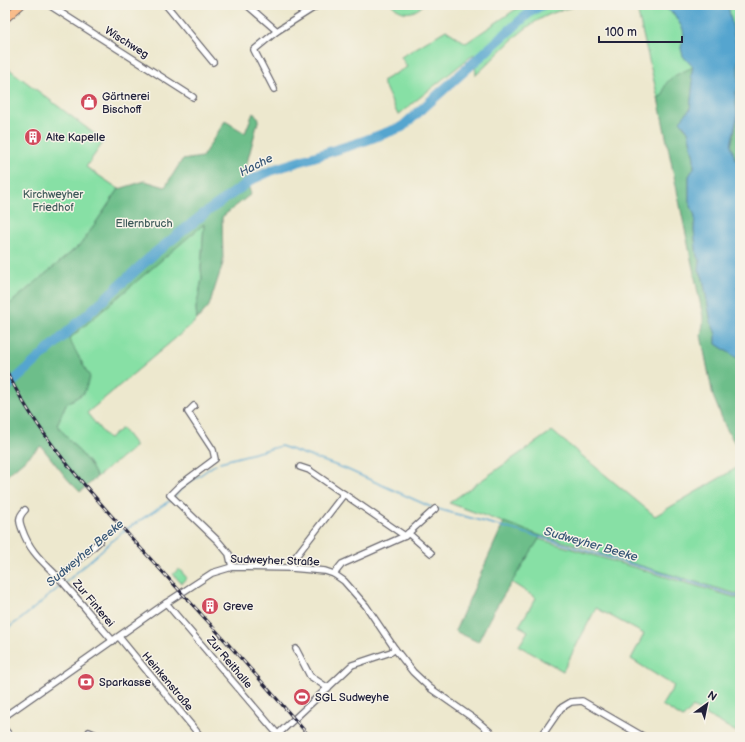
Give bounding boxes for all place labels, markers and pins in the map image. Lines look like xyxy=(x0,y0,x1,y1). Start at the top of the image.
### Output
place label: Gärtnerei Bischoff xyxy=(102,90,150,116)
shop icon: Gärtnerei Bischoff xyxy=(79,92,99,112)
building icon: Alte Kapelle xyxy=(23,127,43,147)
place label: Alte Kapelle xyxy=(46,131,106,144)
building icon: Greve xyxy=(200,596,220,616)
place label: Greve xyxy=(223,600,254,613)
bank icon: Sparkasse xyxy=(76,672,96,692)
place label: Sparkasse xyxy=(99,676,152,689)
sports icon: SGL Sudweyhe xyxy=(292,687,312,707)
place label: SGL Sudweyhe xyxy=(315,691,389,704)

